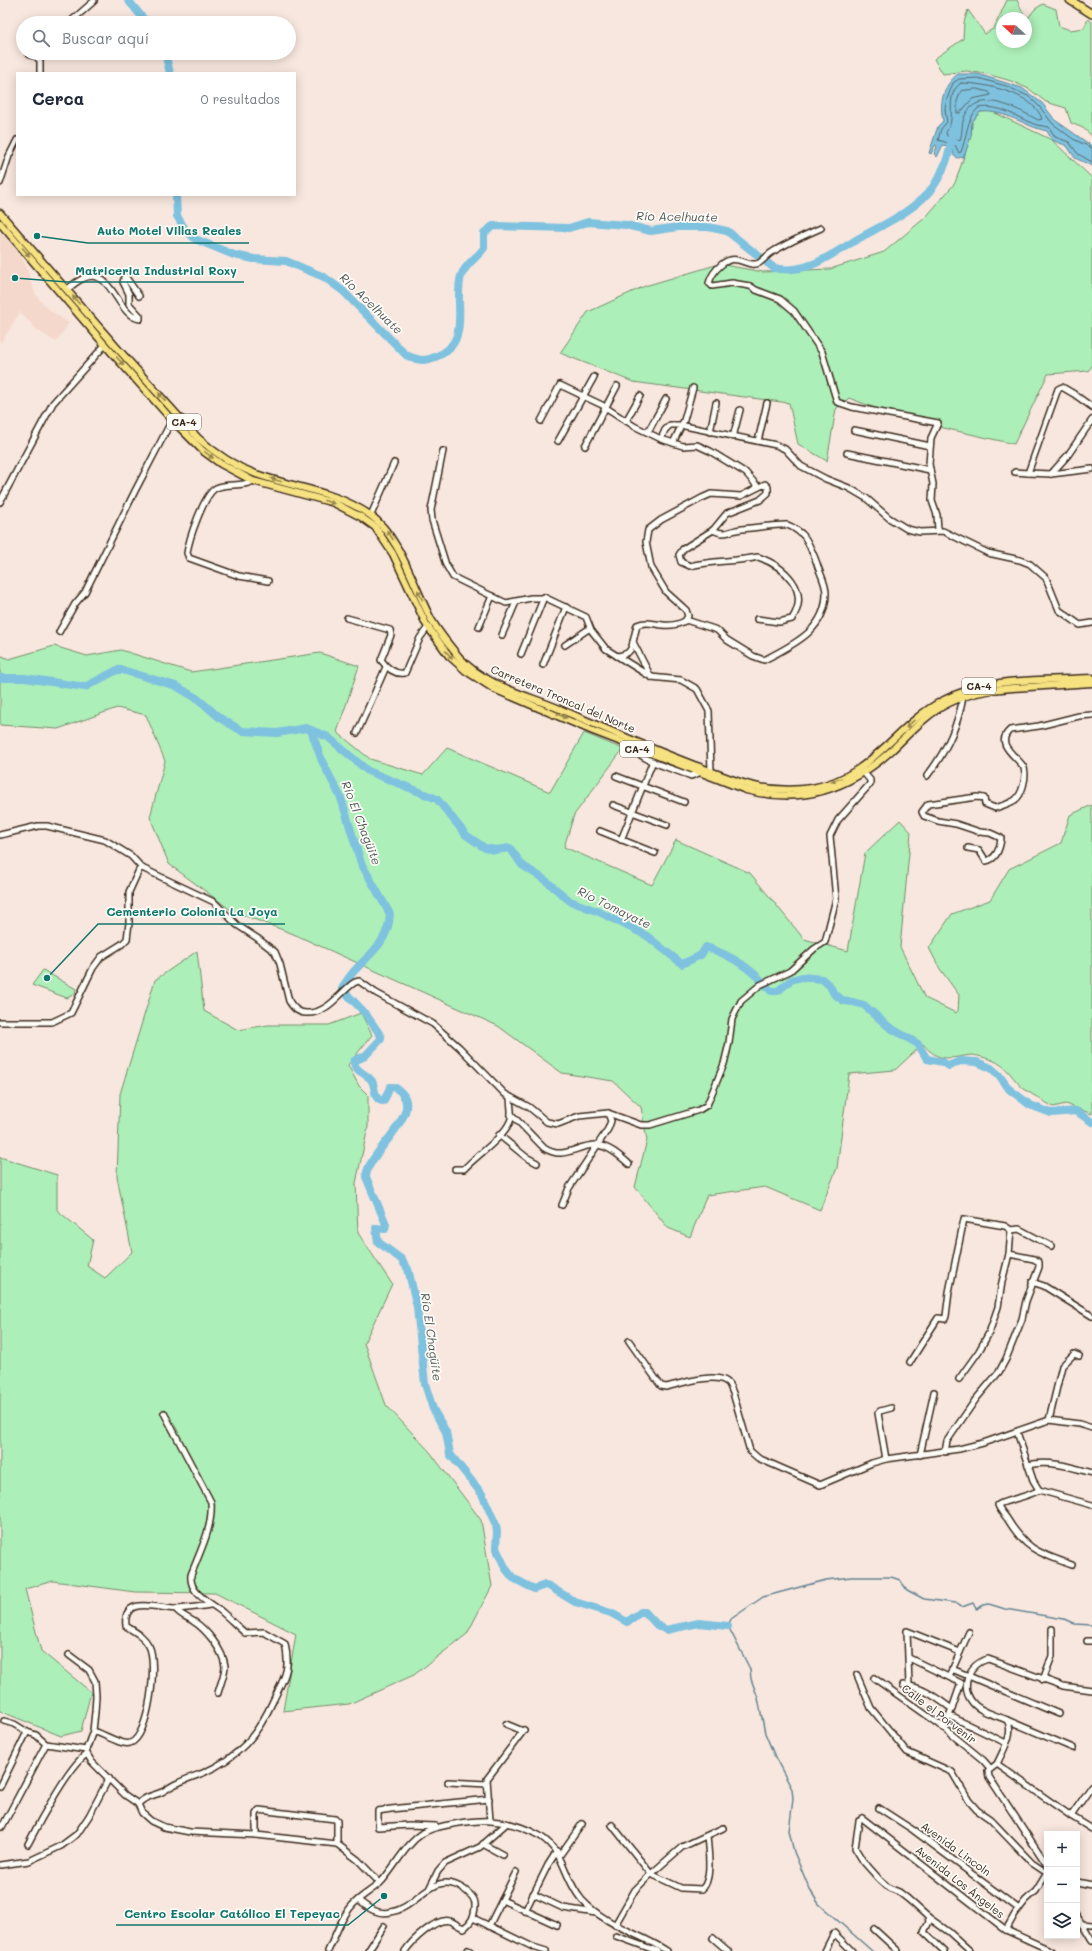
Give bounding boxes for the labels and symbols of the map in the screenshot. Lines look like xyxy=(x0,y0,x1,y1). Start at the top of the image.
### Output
north arrow xyxy=(996,12,1032,48)
water label: Río Acelhuate xyxy=(636,207,718,225)
callout: Auto Motel Villas Reales xyxy=(88,219,249,243)
text: Auto Motel Villas Reales xyxy=(97,222,241,238)
one-way arrow xyxy=(21,247,31,257)
callout: Matriceria Industrial Roxy xyxy=(67,258,244,282)
text: Matriceria Industrial Roxy xyxy=(75,262,237,278)
water label: Río Acelhuate xyxy=(337,269,407,337)
one-way arrow xyxy=(71,294,80,305)
one-way arrow xyxy=(115,356,124,366)
one-way arrow xyxy=(157,392,166,402)
road number: CA-4 xyxy=(167,414,201,430)
one-way arrow xyxy=(204,451,214,459)
one-way arrow xyxy=(269,477,281,483)
one-way arrow xyxy=(323,499,335,505)
one-way arrow xyxy=(386,530,394,540)
one-way arrow xyxy=(417,589,423,601)
one-way arrow xyxy=(444,650,453,660)
street label: Carretera Troncal del Norte xyxy=(489,661,638,736)
road number: CA-4 xyxy=(962,678,996,694)
one-way arrow xyxy=(556,714,568,720)
one-way arrow xyxy=(905,719,915,729)
road number: CA-4 xyxy=(620,741,654,757)
water label: Río El Chagüite xyxy=(339,778,385,867)
one-way arrow xyxy=(830,778,842,784)
water label: Río Tomayate xyxy=(575,882,654,932)
callout: Cementerio Colonia La Joya xyxy=(98,900,285,924)
text: Cementerio Colonia La Joya xyxy=(106,903,278,919)
water label: Río El Chagüite xyxy=(418,1292,446,1382)
street label: Calle el Porvenir xyxy=(899,1681,980,1747)
street label: Avenida Lincoln xyxy=(918,1818,994,1879)
street label: Avenida Los Ángeles xyxy=(913,1842,1008,1921)
callout: Centro Escolar Católico El Tepeyac xyxy=(116,1901,348,1925)
text: Centro Escolar Católico El Tepeyac xyxy=(124,1905,340,1921)

